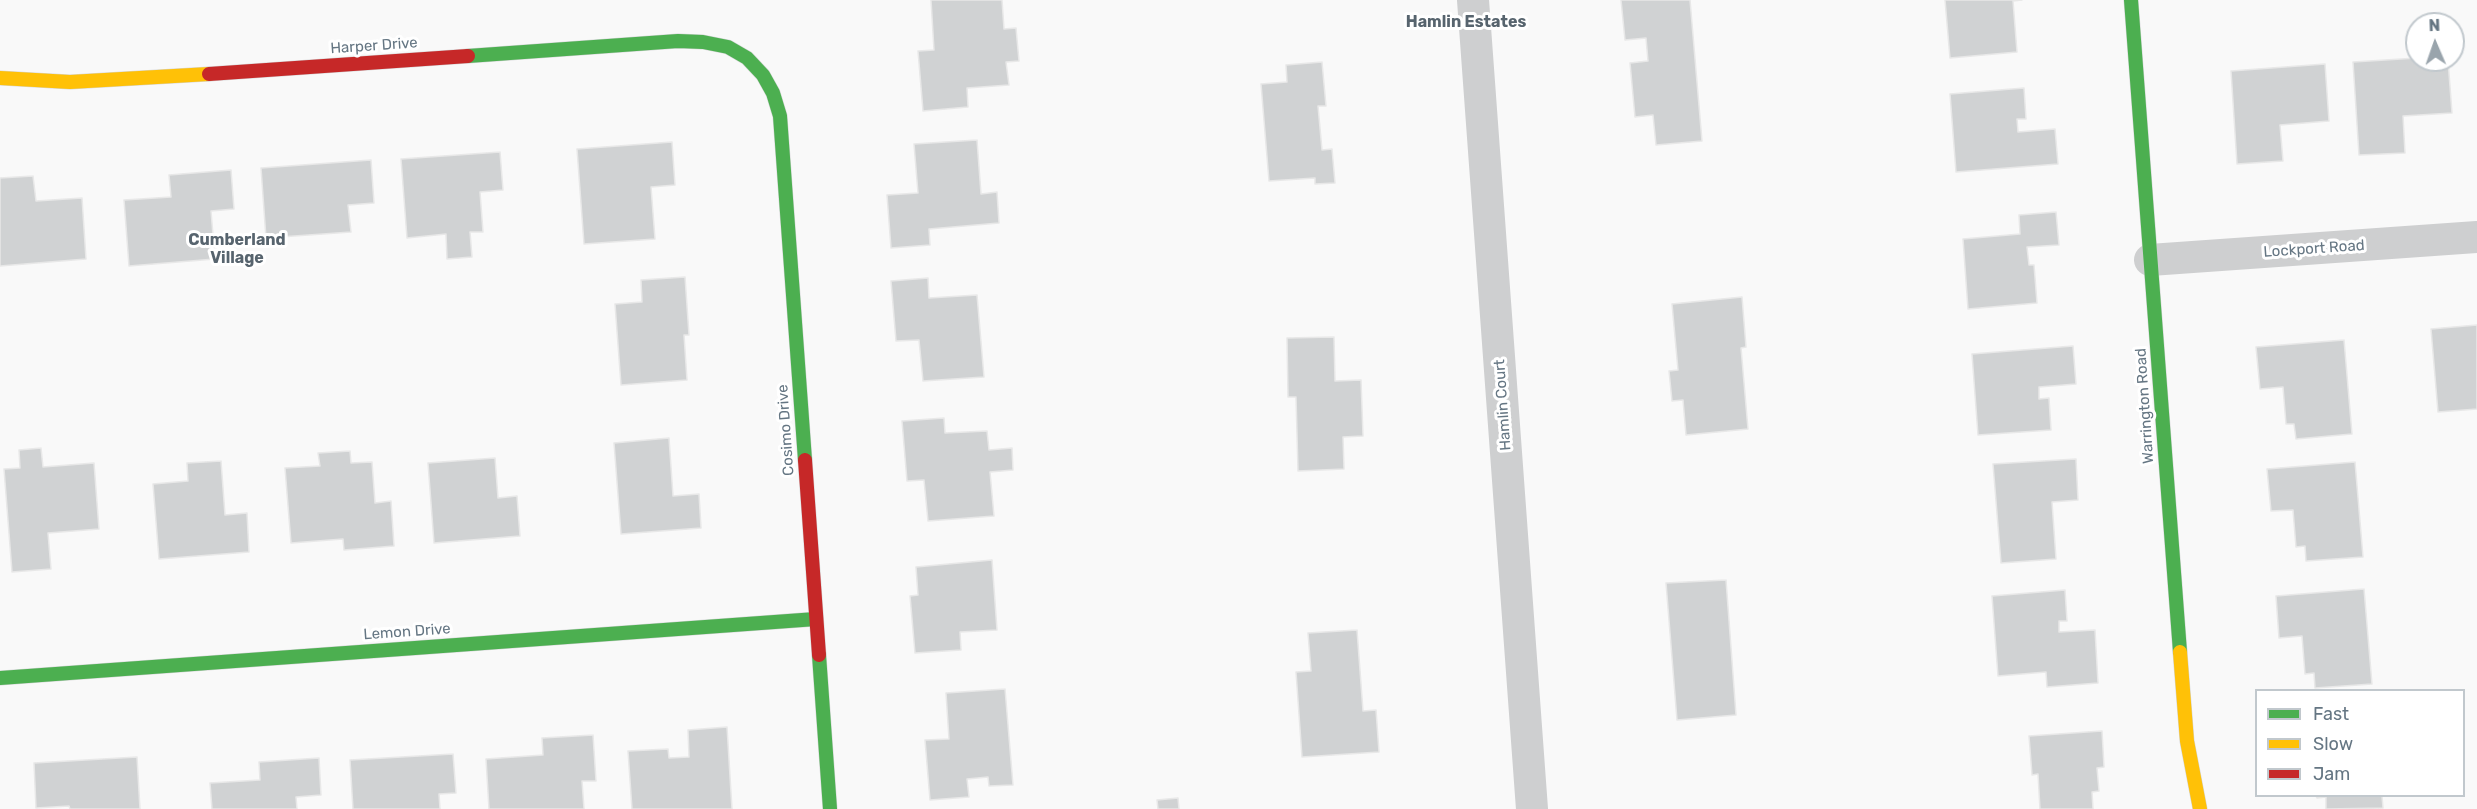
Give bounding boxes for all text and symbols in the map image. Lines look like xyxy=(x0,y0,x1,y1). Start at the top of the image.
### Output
district label: Hamlin Estates xyxy=(1406,12,1526,32)
north arrow xyxy=(2405,12,2465,72)
text: N xyxy=(2428,16,2441,35)
street label: Harper Drive xyxy=(330,34,418,58)
district label: Cumberland Village xyxy=(188,230,286,268)
street label: Lockport Road xyxy=(2263,236,2365,262)
street label: Warrington Road xyxy=(2132,348,2158,464)
street label: Hamlin Court xyxy=(1491,359,1515,451)
street label: Cosimo Drive xyxy=(774,384,798,476)
street label: Lemon Drive xyxy=(363,620,451,644)
legend xyxy=(2255,689,2465,797)
text: Fast xyxy=(2313,703,2349,725)
text: Slow xyxy=(2313,733,2353,755)
text: Jam xyxy=(2313,763,2350,785)

